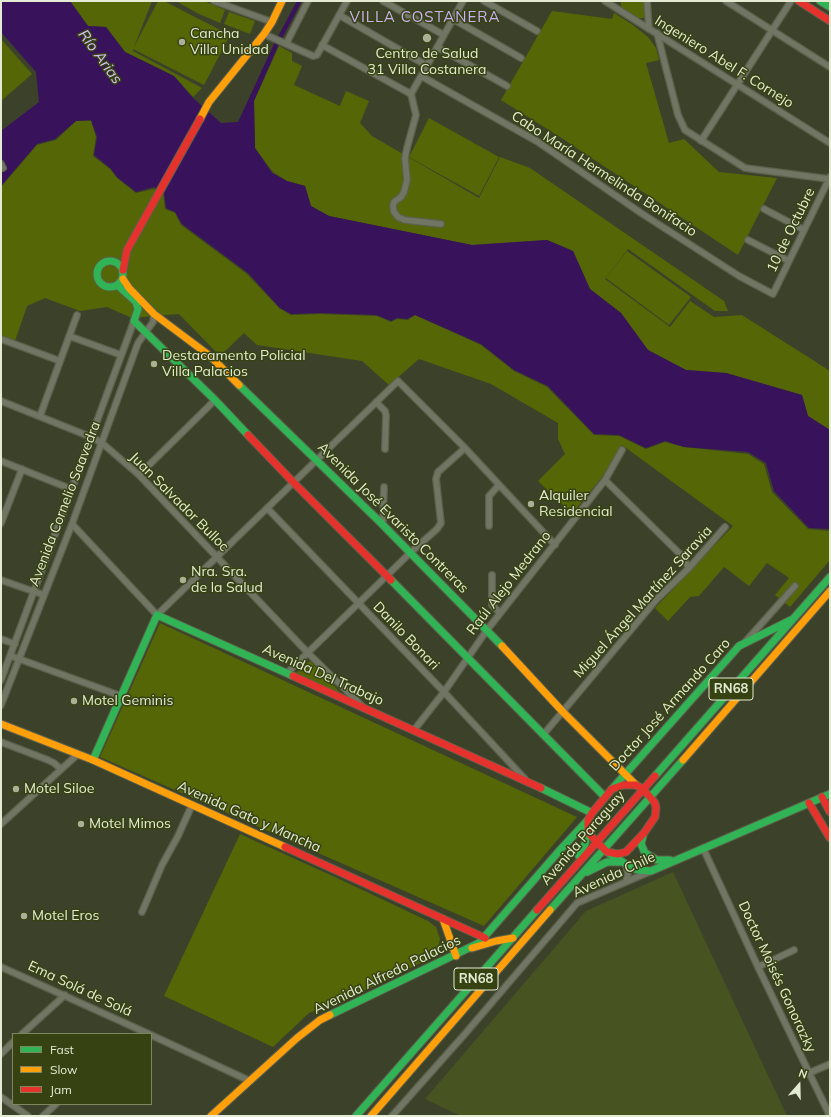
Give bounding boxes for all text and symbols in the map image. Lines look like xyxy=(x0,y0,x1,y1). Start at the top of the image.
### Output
district label: VILLA COSTANERA xyxy=(349,8,501,26)
street label: Ingeniero Abel F. Cornejo xyxy=(651,12,797,112)
water label: Río Arias xyxy=(74,26,126,88)
place label: Cancha Villa Unidad xyxy=(190,26,269,58)
marker: Centro de Salud 31 Villa Costanera xyxy=(421,32,433,44)
marker: Cancha Villa Unidad xyxy=(177,37,187,47)
place label: Centro de Salud 31 Villa Costanera xyxy=(368,46,486,78)
street label: Cabo María Hermelinda Bonifacio xyxy=(508,108,700,240)
street label: 10 de Octubre xyxy=(763,185,819,275)
place label: Destacamento Policial Villa Palacios xyxy=(162,348,306,380)
marker: Destacamento Policial Villa Palacios xyxy=(149,359,159,369)
street label: Avenida Cornelio Saavedra xyxy=(26,419,104,589)
street label: Avenida José Evaristo Contreras xyxy=(314,439,472,597)
street label: Juan Salvador Bulloc xyxy=(126,449,232,555)
place label: Alquiler Residencial xyxy=(539,488,613,520)
marker: Alquiler Residencial xyxy=(526,499,536,509)
street label: Miguel Ángel Martínez Saravia xyxy=(570,523,716,681)
street label: Raúl Alejo Medrano xyxy=(463,528,555,638)
place label: Nra. Sra. de la Salud xyxy=(191,564,263,596)
marker: Nra. Sra. de la Salud xyxy=(178,575,188,585)
street label: Danilo Bonari xyxy=(369,599,443,673)
street label: Doctor José Armando Caro xyxy=(606,635,734,775)
street label: Avenida Del Trabajo xyxy=(260,641,386,709)
road number: RN68 xyxy=(709,678,753,700)
place label: Motel Geminis xyxy=(82,693,173,709)
marker: Motel Geminis xyxy=(69,696,79,706)
street label: Avenida Gato y Mancha xyxy=(175,778,323,856)
place label: Motel Siloe xyxy=(24,781,94,797)
marker: Motel Siloe xyxy=(11,784,21,794)
street label: Avenida Paraguay xyxy=(537,787,629,889)
place label: Motel Mimos xyxy=(89,816,171,832)
marker: Motel Mimos xyxy=(76,819,86,829)
street label: Avenida Chile xyxy=(570,849,658,901)
street label: Doctor Moisés Gonorazky xyxy=(735,899,819,1055)
place label: Motel Eros xyxy=(32,908,100,924)
marker: Motel Eros xyxy=(19,911,29,921)
street label: Avenida Alfredo Palacios xyxy=(311,932,463,1018)
street label: Ema Solá de Solá xyxy=(25,958,135,1020)
road number: RN68 xyxy=(454,968,498,990)
legend xyxy=(12,1033,152,1105)
text: Fast xyxy=(50,1042,74,1057)
text: Slow xyxy=(50,1062,78,1077)
north arrow xyxy=(779,1065,819,1105)
text: N xyxy=(797,1066,809,1082)
text: Jam xyxy=(50,1082,72,1097)

